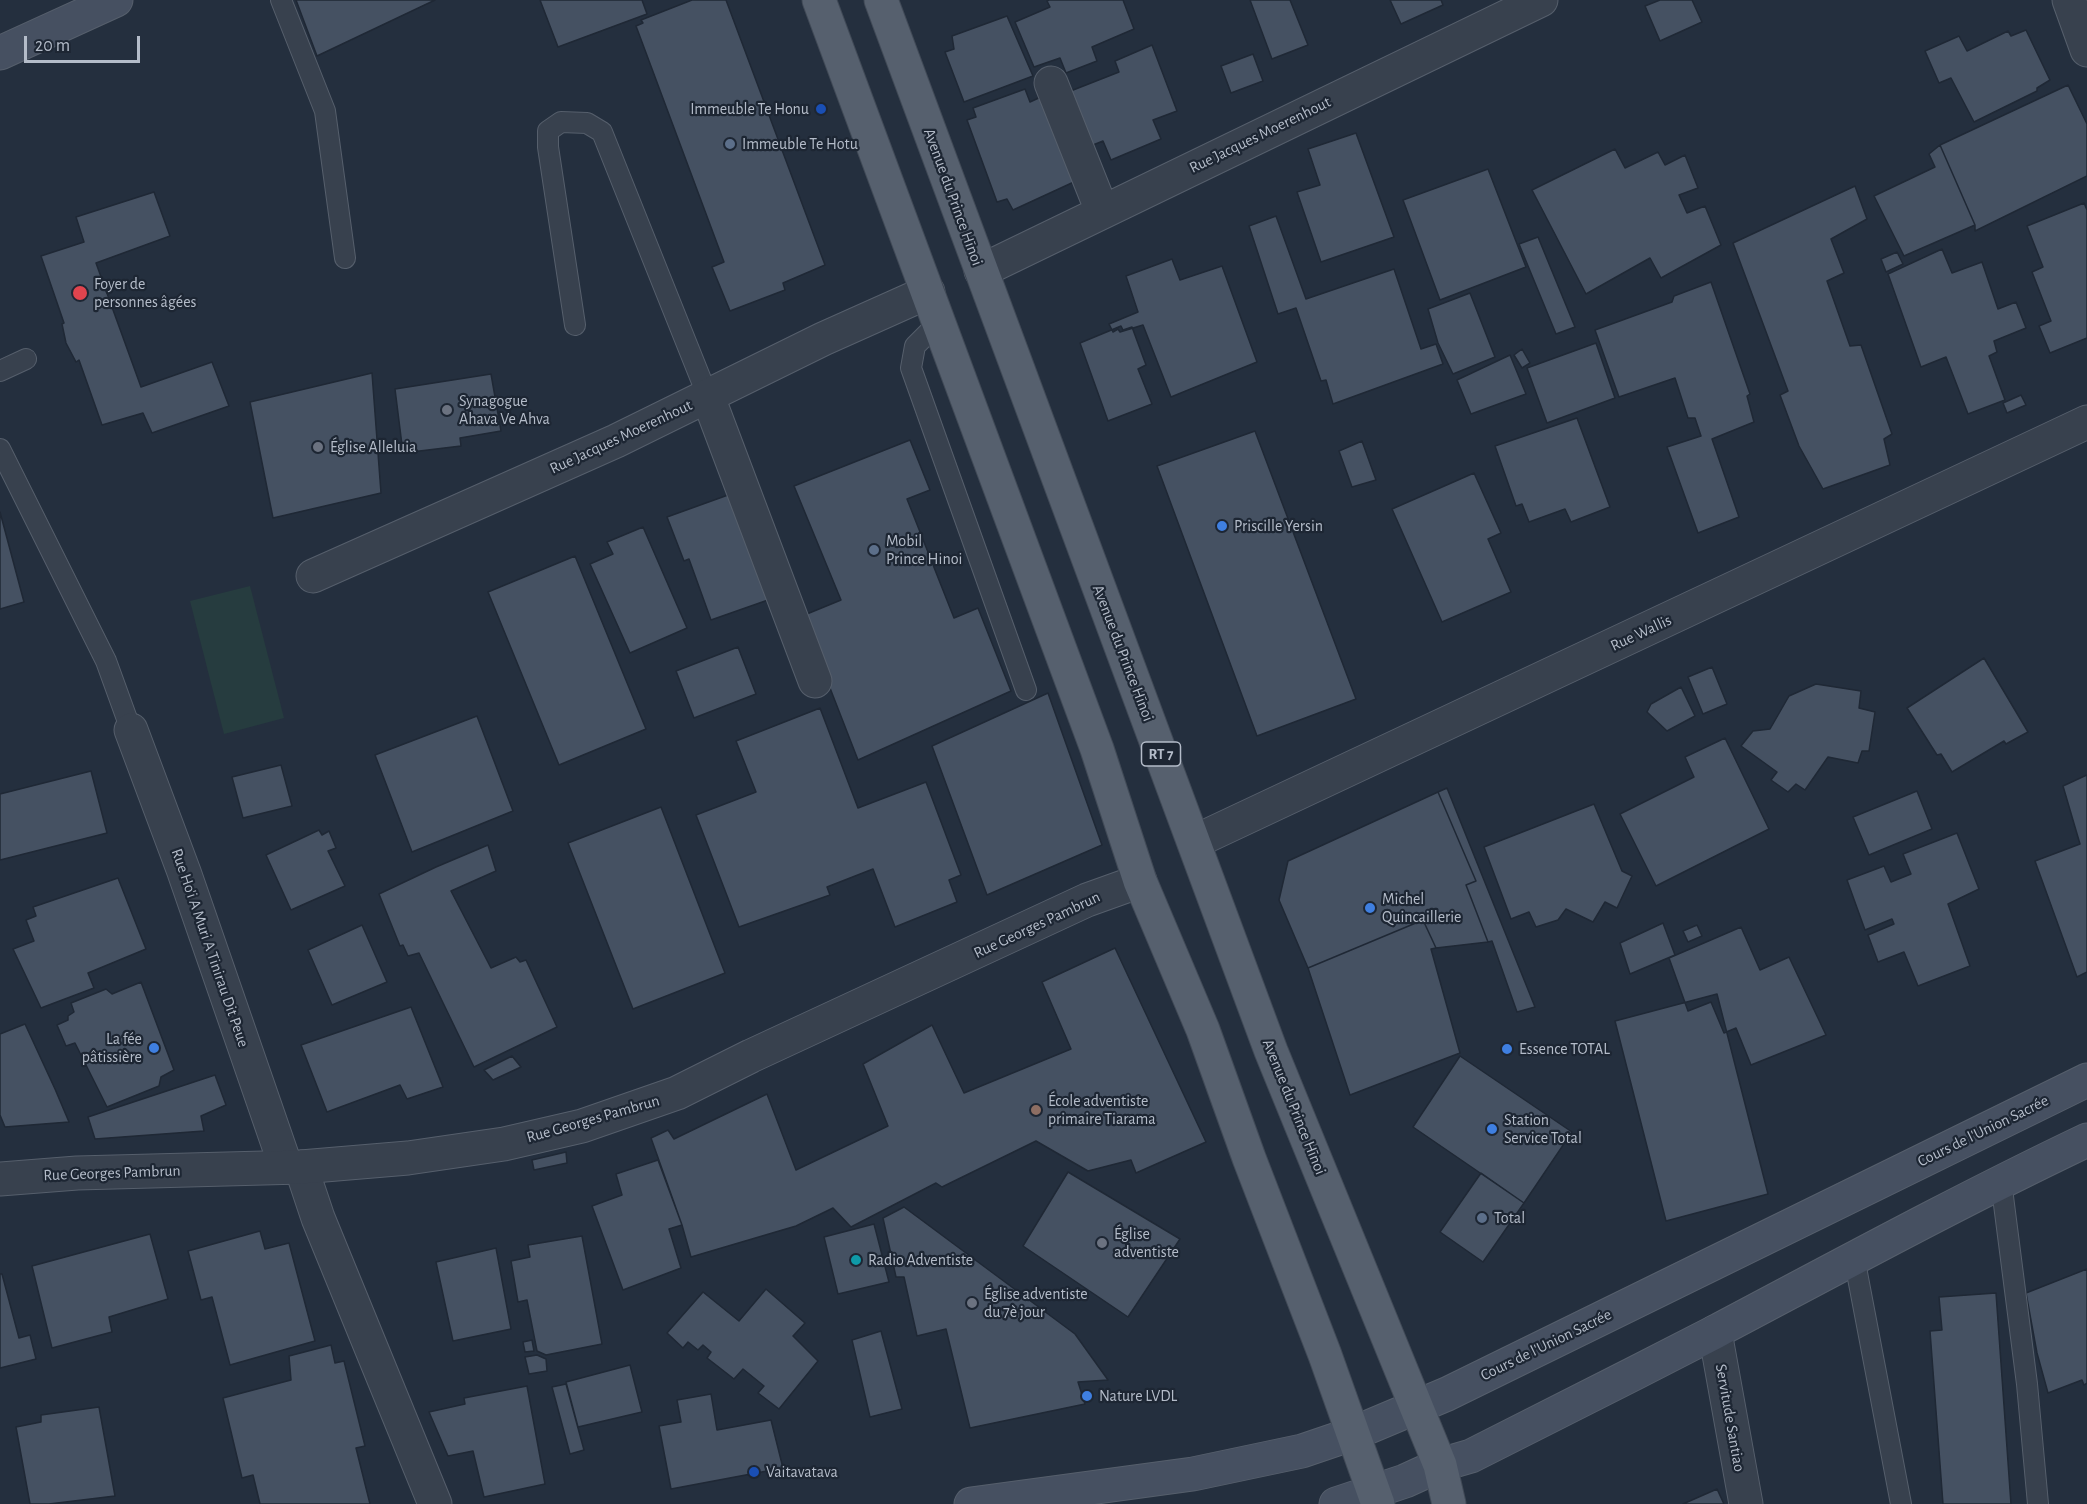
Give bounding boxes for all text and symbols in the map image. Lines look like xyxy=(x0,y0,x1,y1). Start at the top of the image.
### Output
scale bar xyxy=(27,24,142,62)
text: 20 m xyxy=(35,37,70,55)
street label: Rue Jacques Moerenhout xyxy=(1186,92,1334,178)
place label: Immeuble Te Honu xyxy=(690,99,809,119)
marker: Immeuble Te Honu xyxy=(814,102,828,116)
street label: Avenue du Prince Hīnoi xyxy=(919,126,987,268)
place label: Immeuble Te Hotu xyxy=(742,134,858,154)
marker: Immeuble Te Hotu xyxy=(723,137,737,151)
place label: Foyer de personnes âgées xyxy=(94,274,196,312)
marker: Foyer de personnes âgées xyxy=(71,284,89,302)
place label: Synagogue Ahava Ve Ahva xyxy=(459,391,550,429)
street label: Rue Jacques Moerenhout xyxy=(547,396,695,478)
marker: Synagogue Ahava Ve Ahva xyxy=(440,403,454,417)
place label: Église Alleluia xyxy=(330,437,417,457)
marker: Église Alleluia xyxy=(311,440,325,454)
place label: Priscille Yersin xyxy=(1234,516,1323,536)
marker: Priscille Yersin xyxy=(1215,519,1229,533)
place label: Mobil Prince Hinoi xyxy=(886,531,962,569)
marker: Mobil Prince Hinoi xyxy=(867,543,881,557)
street label: Avenue du Prince Hīnoi xyxy=(1088,582,1158,724)
street label: Rue Wallis xyxy=(1607,611,1675,655)
road number: RT 7 xyxy=(1142,742,1180,766)
street label: Rue Ho'i A Muri A Tinirau Dit Peue xyxy=(167,846,253,1050)
street label: Rue Georges Pambrun xyxy=(971,887,1103,963)
place label: Michel Quincaillerie xyxy=(1382,889,1461,927)
marker: Michel Quincaillerie xyxy=(1363,901,1377,915)
place label: La fée pâtissière xyxy=(82,1029,142,1067)
street label: Avenue du Prince Hīnoi xyxy=(1258,1036,1330,1178)
place label: Essence TOTAL xyxy=(1519,1039,1610,1059)
marker: La fée pâtissière xyxy=(147,1041,161,1055)
marker: Essence TOTAL xyxy=(1500,1042,1514,1056)
street label: Rue Georges Pambrun xyxy=(524,1091,662,1147)
place label: École adventiste primaire Tiarama xyxy=(1048,1091,1156,1129)
street label: Cours de l'Union Sacrée xyxy=(1914,1091,2052,1171)
marker: École adventiste primaire Tiarama xyxy=(1029,1103,1043,1117)
place label: Station Service Total xyxy=(1504,1110,1582,1148)
marker: Station Service Total xyxy=(1485,1122,1499,1136)
street label: Rue Georges Pambrun xyxy=(43,1161,181,1185)
place label: Total xyxy=(1494,1208,1525,1228)
marker: Total xyxy=(1475,1211,1489,1225)
place label: Église adventiste xyxy=(1114,1224,1179,1262)
marker: Église adventiste xyxy=(1095,1236,1109,1250)
place label: Radio Adventiste xyxy=(868,1250,973,1270)
marker: Radio Adventiste xyxy=(849,1253,863,1267)
place label: Église adventiste du 7è jour xyxy=(984,1284,1088,1322)
marker: Église adventiste du 7è jour xyxy=(965,1296,979,1310)
street label: Cours de l'Union Sacrée xyxy=(1477,1305,1615,1385)
street label: Servitude Santiao xyxy=(1711,1363,1749,1473)
place label: Nature LVDL xyxy=(1099,1386,1177,1406)
marker: Nature LVDL xyxy=(1080,1389,1094,1403)
place label: Vaitavatava xyxy=(766,1462,838,1482)
marker: Vaitavatava xyxy=(747,1465,761,1479)

